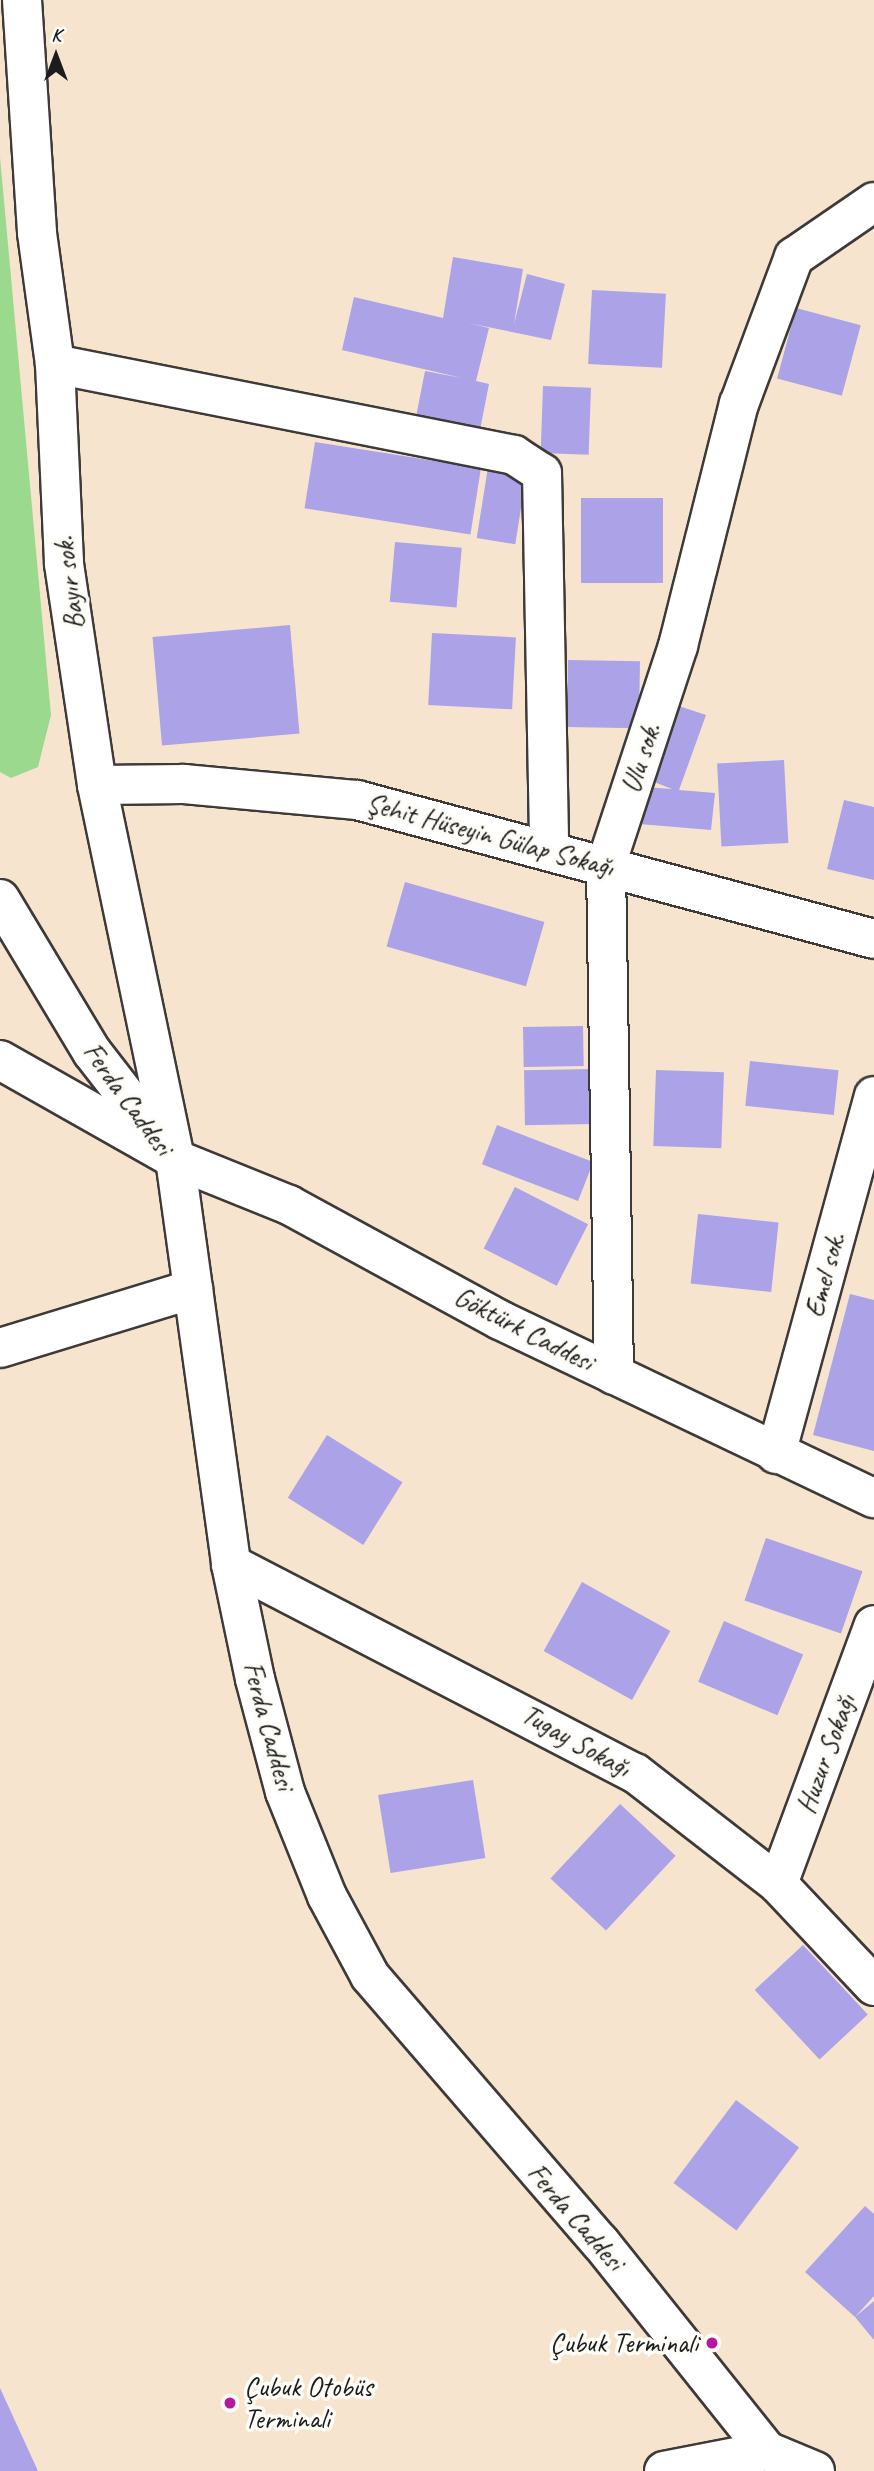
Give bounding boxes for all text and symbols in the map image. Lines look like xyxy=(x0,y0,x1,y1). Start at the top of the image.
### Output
north arrow xyxy=(21,21,91,91)
text: K xyxy=(51,23,61,47)
street label: Bayır sok. xyxy=(47,535,91,631)
street label: Ulu sok. xyxy=(614,719,668,797)
street label: Şehit Hüseyin Gülap Sokağı xyxy=(363,786,617,884)
street label: Ferda Caddesi xyxy=(76,1036,180,1162)
street label: Emel sok. xyxy=(798,1229,852,1321)
street label: Göktürk Caddesi xyxy=(449,1280,599,1378)
street label: Ferda Caddesi xyxy=(236,1658,302,1794)
street label: Huzur Sokağı xyxy=(789,1691,863,1817)
street label: Tugay Sokağı xyxy=(516,1698,636,1784)
street label: Ferda Caddesi xyxy=(520,2156,632,2278)
place label: Çubuk Terminali xyxy=(549,2326,698,2360)
marker: Çubuk Terminali xyxy=(704,2335,720,2351)
place label: Çubuk Otobüs Terminali xyxy=(244,2370,373,2436)
marker: Çubuk Otobüs Terminali xyxy=(222,2395,238,2411)

